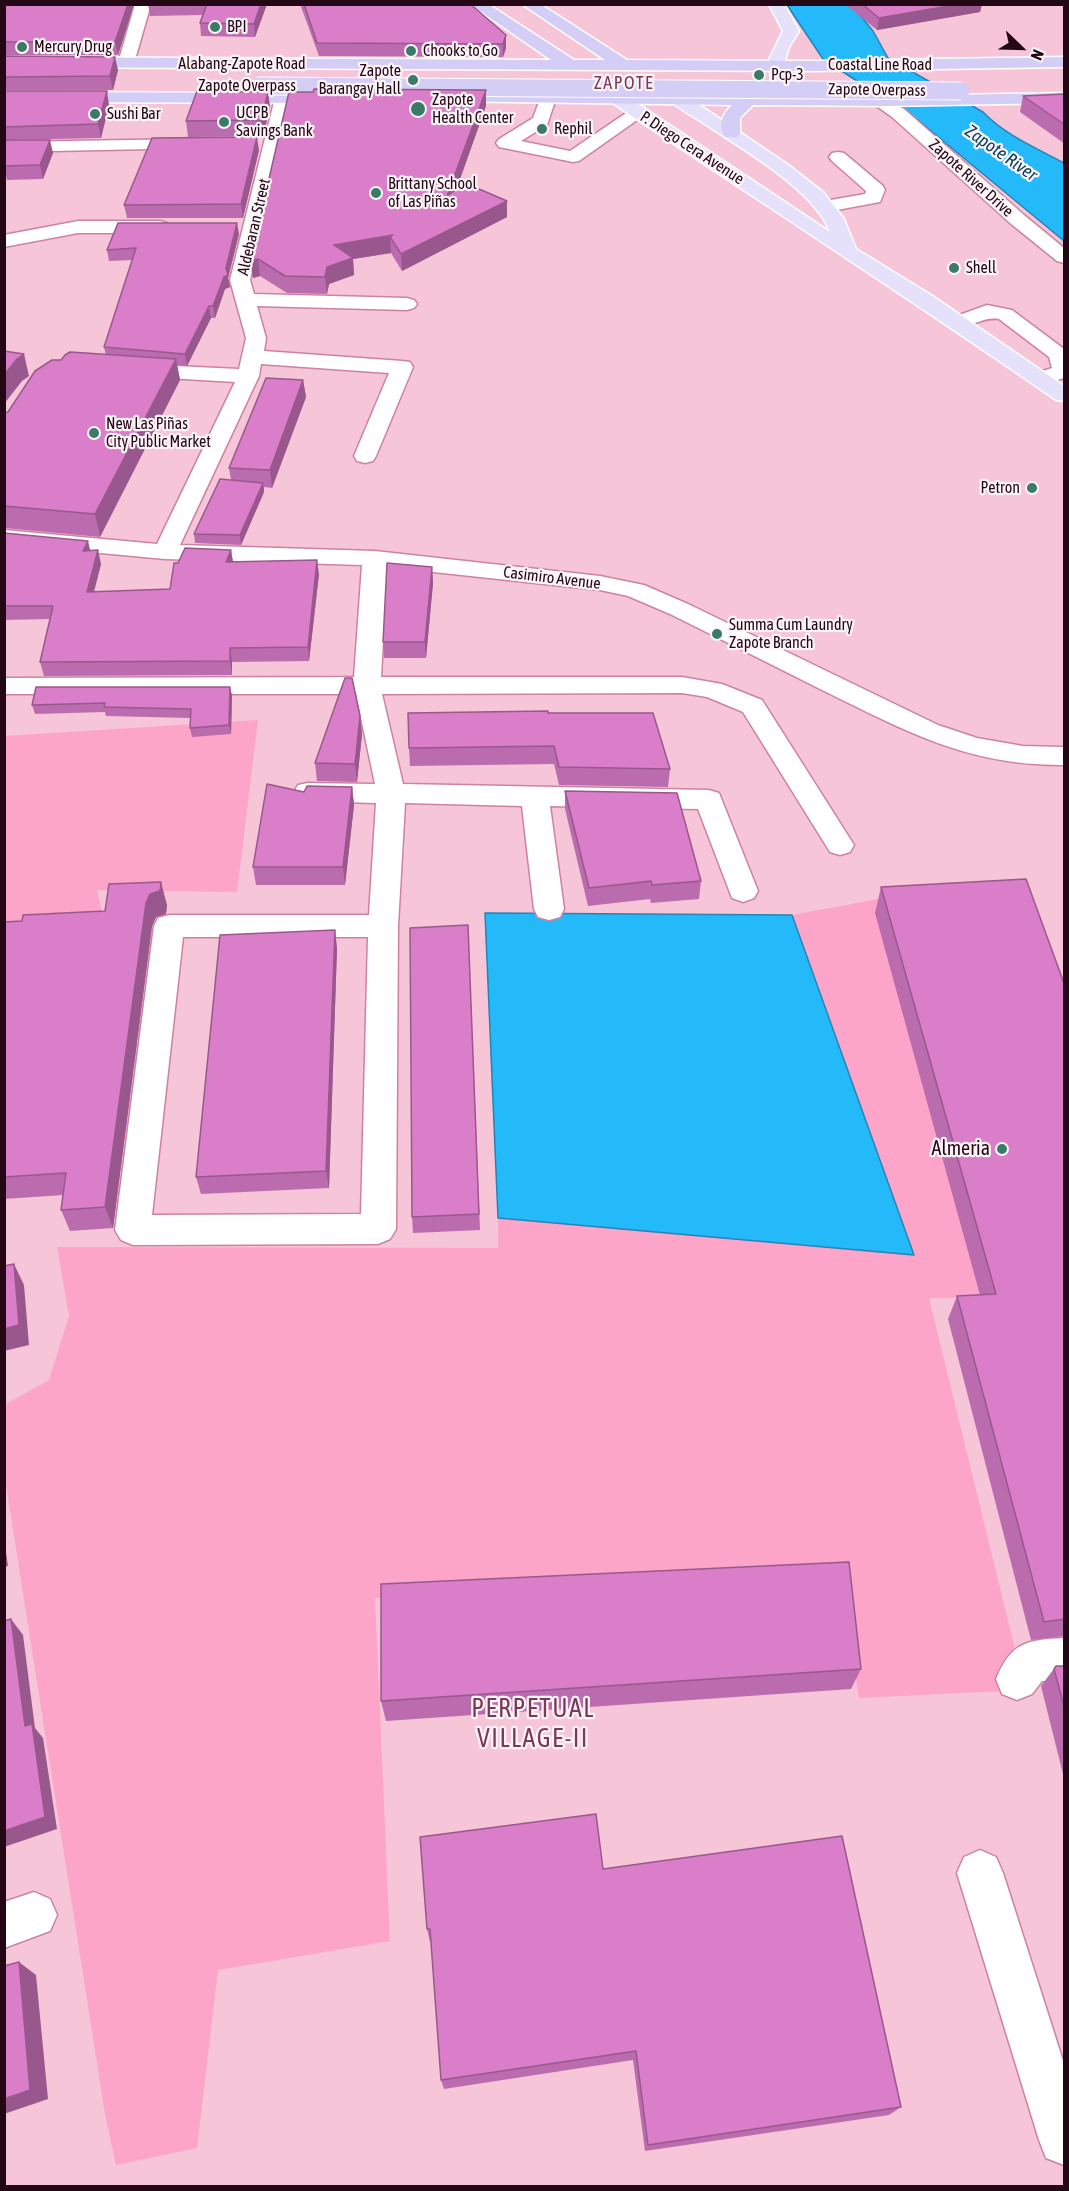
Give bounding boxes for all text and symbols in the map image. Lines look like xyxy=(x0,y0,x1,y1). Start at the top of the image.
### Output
place label: BPI xyxy=(227,17,247,37)
north arrow xyxy=(991,18,1051,78)
marker: BPI xyxy=(208,20,222,34)
place label: Mercury Drug xyxy=(34,37,112,57)
marker: Mercury Drug xyxy=(15,40,29,54)
place label: Chooks to Go xyxy=(423,41,498,61)
marker: Chooks to Go xyxy=(404,44,418,58)
text: N xyxy=(1027,47,1048,63)
street label: Alabang-Zapote Road xyxy=(178,54,306,74)
street label: Coastal Line Road xyxy=(828,55,932,75)
place label: Zapote Barangay Hall xyxy=(318,61,401,99)
place label: Pcp-3 xyxy=(771,65,804,85)
marker: Pcp-3 xyxy=(752,68,766,82)
district label: ZAPOTE xyxy=(594,72,654,94)
marker: Zapote Barangay Hall xyxy=(406,73,420,87)
street label: Zapote Overpass xyxy=(198,76,296,96)
street label: Zapote Overpass xyxy=(828,80,926,100)
place label: Zapote Health Center xyxy=(432,90,513,128)
marker: Zapote Health Center xyxy=(409,100,427,118)
place label: UCPB Savings Bank xyxy=(236,103,313,141)
place label: Sushi Bar xyxy=(107,104,160,124)
marker: Sushi Bar xyxy=(88,107,102,121)
street label: P. Diego Cera Avenue xyxy=(636,107,748,189)
marker: UCPB Savings Bank xyxy=(217,115,231,129)
place label: Rephil xyxy=(554,119,593,139)
water label: Zapote River xyxy=(961,120,1041,186)
marker: Rephil xyxy=(535,122,549,136)
street label: Zapote River Drive xyxy=(925,135,1017,221)
place label: Brittany School of Las Piñas xyxy=(388,174,477,212)
street label: Aldebaran Street xyxy=(234,177,274,277)
marker: Brittany School of Las Piñas xyxy=(369,186,383,200)
place label: Shell xyxy=(966,258,996,278)
marker: Shell xyxy=(947,261,961,275)
place label: New Las Piñas City Public Market xyxy=(106,414,211,452)
marker: New Las Piñas City Public Market xyxy=(87,426,101,440)
place label: Petron xyxy=(980,478,1020,498)
marker: Petron xyxy=(1025,481,1039,495)
street label: Casimiro Avenue xyxy=(502,563,602,593)
place label: Summa Cum Laundry Zapote Branch xyxy=(729,615,853,653)
marker: Summa Cum Laundry Zapote Branch xyxy=(710,627,724,641)
place label: Almeria xyxy=(932,1137,990,1161)
marker: Almeria xyxy=(995,1142,1009,1156)
district label: PERPETUAL VILLAGE-II xyxy=(471,1693,595,1754)

